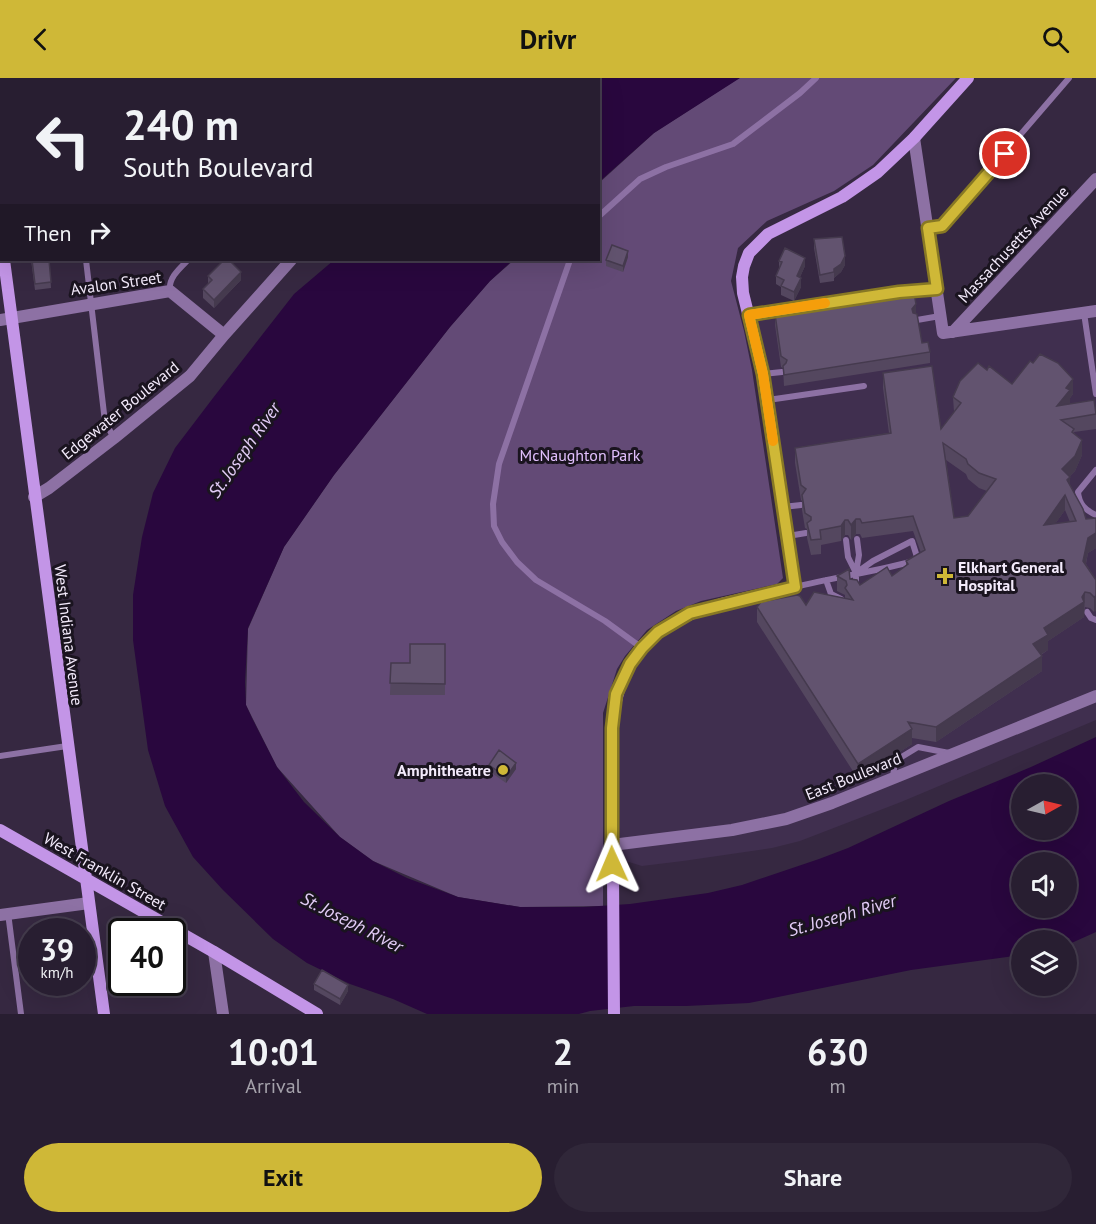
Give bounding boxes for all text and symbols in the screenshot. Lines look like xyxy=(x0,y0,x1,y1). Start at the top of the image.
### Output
text: Drivr xyxy=(520,22,576,56)
icon: back xyxy=(24,23,57,56)
icon: search xyxy=(1039,23,1072,56)
text: 240 m xyxy=(123,97,239,152)
icon: left xyxy=(24,102,102,180)
pin xyxy=(979,128,1030,179)
icon: arrive xyxy=(988,137,1021,170)
text: South Boulevard xyxy=(123,150,313,184)
street label: Massachusetts Avenue xyxy=(954,181,1072,307)
icon: right xyxy=(83,216,116,249)
text: Then xyxy=(24,219,71,247)
street label: Avalon Street xyxy=(69,267,163,299)
street label: Edgewater Boulevard xyxy=(57,357,183,463)
water label: St. Joseph River xyxy=(203,397,286,502)
park label: McNaughton Park xyxy=(520,445,641,465)
place label: Elkhart General Hospital xyxy=(958,557,1064,595)
street label: West Indiana Avenue xyxy=(50,563,88,707)
marker: Elkhart General Hospital xyxy=(936,567,954,585)
street label: East Boulevard xyxy=(802,748,904,804)
place label: Amphitheatre xyxy=(397,760,491,780)
marker: Amphitheatre xyxy=(496,763,510,777)
north arrow xyxy=(1011,774,1077,840)
map controls xyxy=(1011,774,1077,996)
street label: West Franklin Street xyxy=(40,828,170,914)
position arrow xyxy=(580,832,644,896)
button: sound xyxy=(1011,852,1077,918)
water label: St. Joseph River xyxy=(297,886,408,958)
water label: St. Joseph River xyxy=(785,888,900,941)
speed limit sign: 40 xyxy=(108,918,186,996)
text: 39 xyxy=(40,930,74,969)
button: layers xyxy=(1011,930,1077,996)
text: km/h xyxy=(41,963,73,982)
text: 10:01 xyxy=(228,1028,319,1075)
text: 2 xyxy=(553,1028,573,1075)
text: 630 xyxy=(807,1028,868,1075)
text: Arrival xyxy=(245,1073,301,1099)
text: min xyxy=(547,1073,579,1099)
text: m xyxy=(830,1073,846,1099)
button: Exit xyxy=(24,1143,542,1212)
button: Share xyxy=(554,1143,1072,1212)

